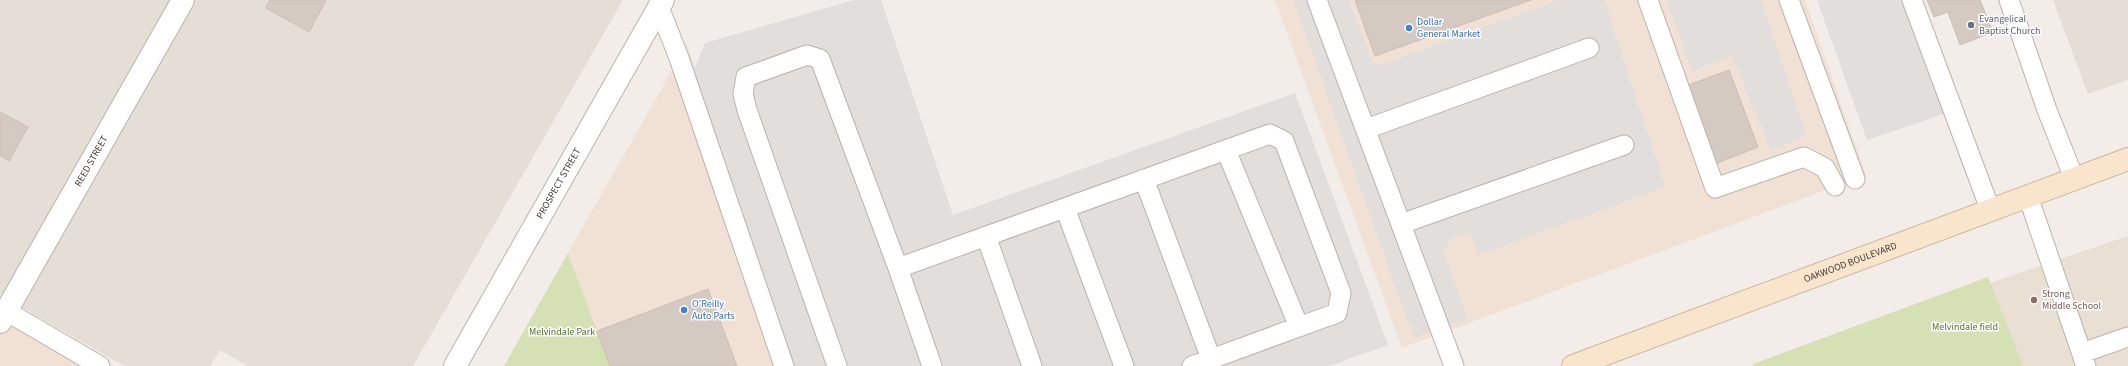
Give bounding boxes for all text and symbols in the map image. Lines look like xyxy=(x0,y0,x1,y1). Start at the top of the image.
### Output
place label: Evangelical Baptist Church xyxy=(1979,12,2040,38)
place label: Dollar General Market xyxy=(1417,15,1481,41)
marker: Evangelical Baptist Church xyxy=(1966,20,1976,30)
marker: Dollar General Market xyxy=(1404,23,1414,33)
street label: REED STREET xyxy=(71,133,112,189)
street label: PROSPECT STREET xyxy=(533,145,585,221)
street label: OAKWOOD BOULEVARD xyxy=(1802,239,1899,286)
place label: Strong Middle School xyxy=(2042,287,2102,313)
marker: Strong Middle School xyxy=(2029,295,2039,305)
place label: O'Reilly Auto Parts xyxy=(692,297,735,323)
marker: O'Reilly Auto Parts xyxy=(679,305,689,315)
park label: Melvindale field xyxy=(1932,320,1998,334)
park label: Melvindale Park xyxy=(529,325,595,339)

